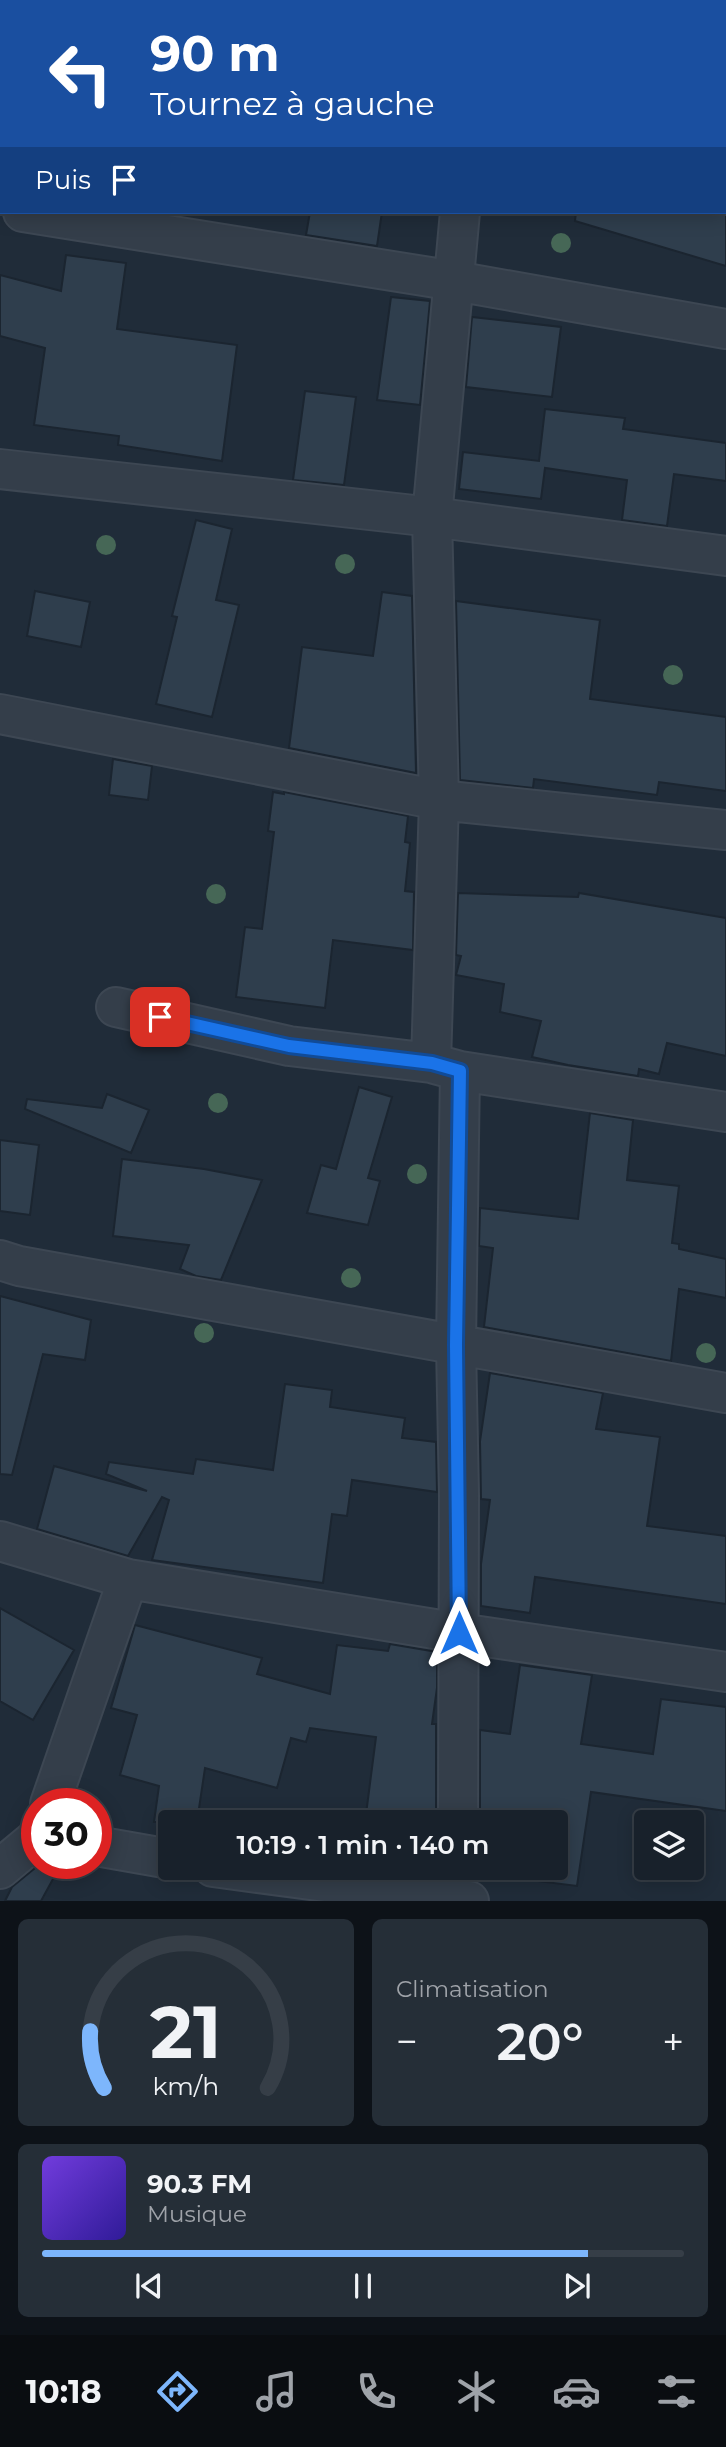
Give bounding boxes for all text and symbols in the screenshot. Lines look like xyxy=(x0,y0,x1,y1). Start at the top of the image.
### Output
text: 90 m xyxy=(150,24,280,83)
icon: left xyxy=(35,28,126,119)
text: Tournez à gauche xyxy=(150,84,435,123)
icon: arrive xyxy=(105,161,143,199)
text: Puis xyxy=(35,164,91,196)
pin xyxy=(130,987,190,1047)
icon: arrive xyxy=(141,998,179,1036)
position arrow xyxy=(422,1596,496,1670)
speed limit sign: 30 xyxy=(21,1788,112,1879)
map controls xyxy=(634,1810,704,1880)
button: layers xyxy=(634,1810,704,1880)
text: 10:19 · 1 min · 140 m xyxy=(237,1829,489,1861)
text: Climatisation xyxy=(396,1975,548,2003)
text: 21 xyxy=(150,1989,222,2077)
text: 20° xyxy=(496,2010,584,2073)
text: − xyxy=(396,2018,418,2065)
text: + xyxy=(662,2018,684,2065)
text: km/h xyxy=(153,2071,219,2101)
text: 90.3 FM xyxy=(147,2168,252,2200)
text: Musique xyxy=(147,2200,247,2228)
icon: previous xyxy=(130,2267,168,2305)
icon: pause xyxy=(344,2267,382,2305)
icon: next xyxy=(558,2267,596,2305)
icon: directions xyxy=(153,2367,202,2416)
icon: music xyxy=(252,2367,301,2416)
icon: phone xyxy=(352,2367,401,2416)
icon: climate xyxy=(452,2367,501,2416)
icon: car xyxy=(552,2367,601,2416)
icon: filters xyxy=(652,2367,701,2416)
text: 10:18 xyxy=(25,2372,102,2411)

